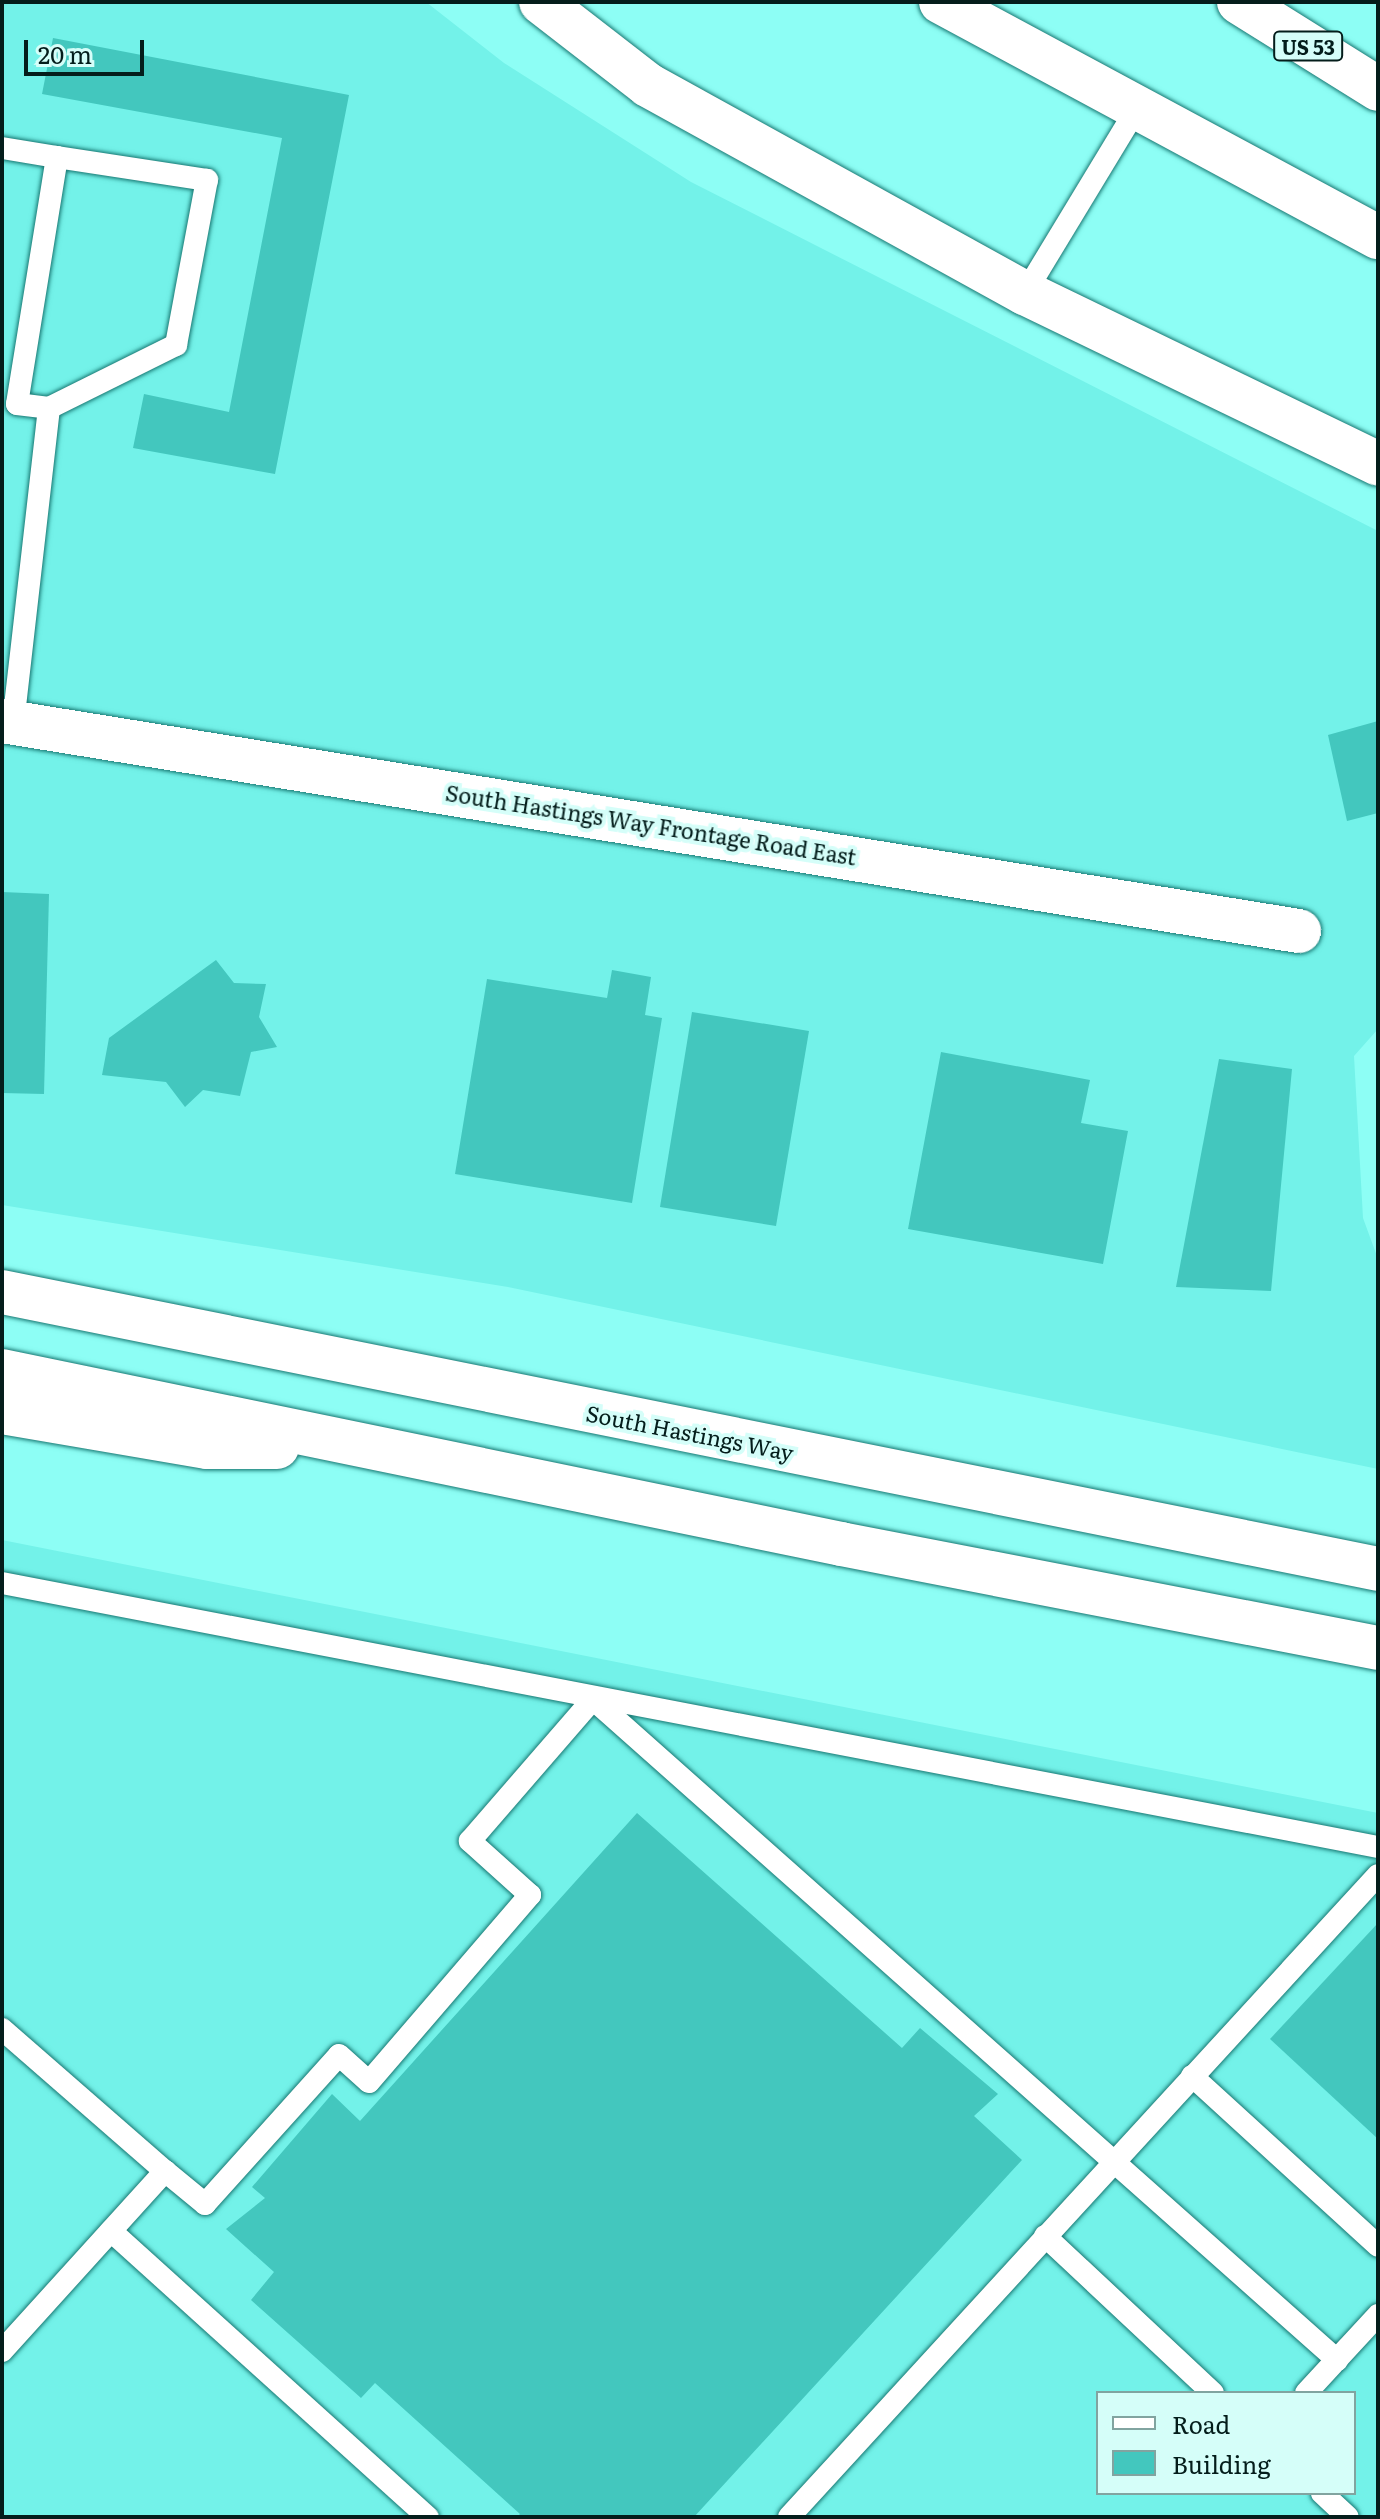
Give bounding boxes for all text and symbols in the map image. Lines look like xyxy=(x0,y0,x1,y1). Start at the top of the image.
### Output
scale bar xyxy=(28,24,148,74)
road number: US 53 xyxy=(1272,30,1344,62)
text: 20 m xyxy=(38,36,92,71)
street label: South Hastings Way Frontage Road East xyxy=(444,778,858,870)
street label: South Hastings Way xyxy=(584,1399,796,1465)
legend xyxy=(1096,2391,1356,2495)
text: Road xyxy=(1172,2406,1230,2441)
text: Building xyxy=(1172,2446,1271,2481)

